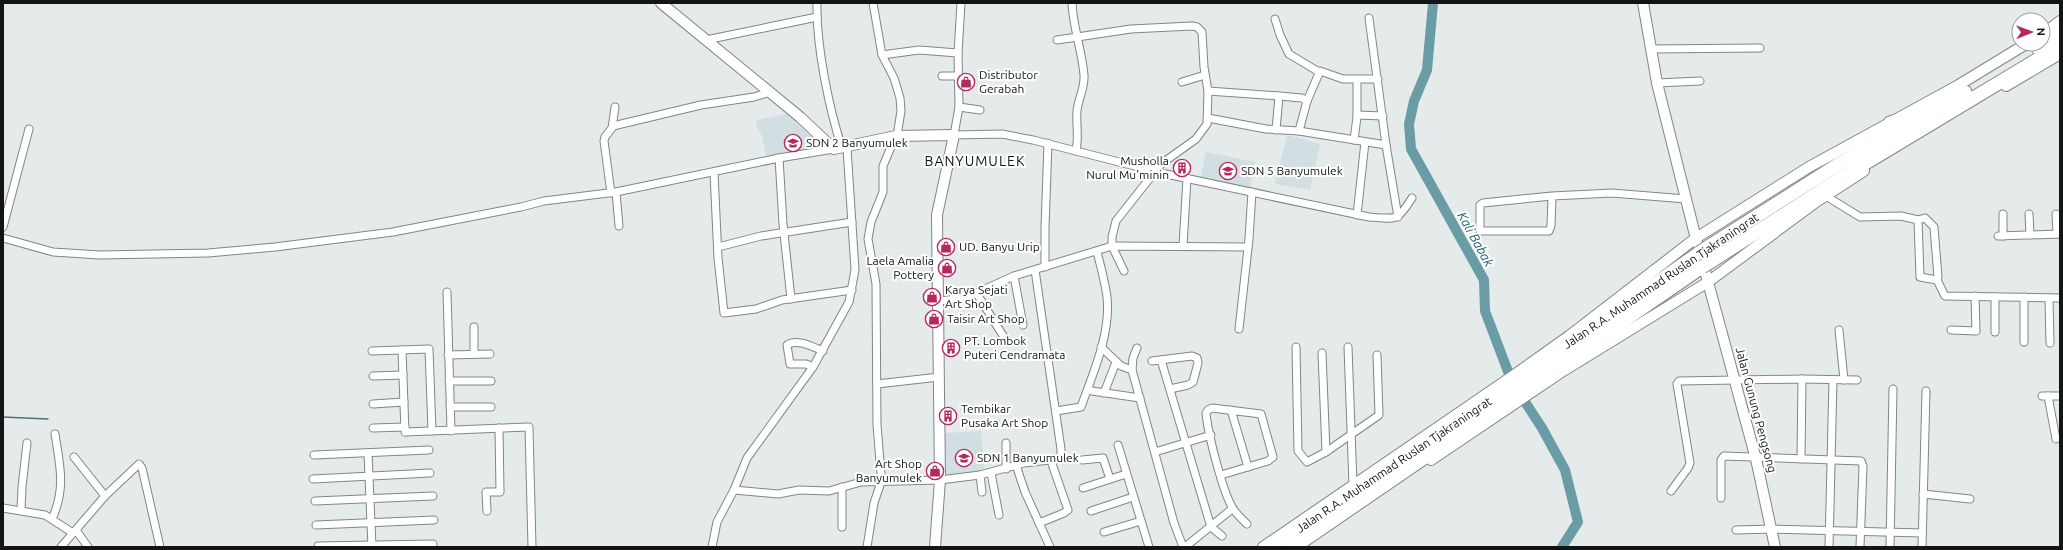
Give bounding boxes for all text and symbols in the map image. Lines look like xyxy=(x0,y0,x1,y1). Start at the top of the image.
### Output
north arrow xyxy=(2011,12,2051,52)
text: N xyxy=(2035,28,2047,36)
place label: Distributor Gerabah xyxy=(979,68,1038,95)
shop icon: Distributor Gerabah xyxy=(956,72,976,92)
school or university icon: SDN 2 Banyumulek xyxy=(783,133,803,153)
place label: SDN 2 Banyumulek xyxy=(806,136,908,149)
district label: BANYUMULEK xyxy=(925,153,1025,169)
place label: Musholla Nurul Mu'minin xyxy=(1086,154,1169,181)
building icon: Musholla Nurul Mu'minin xyxy=(1172,158,1192,178)
school or university icon: SDN 5 Banyumulek xyxy=(1218,161,1238,181)
place label: SDN 5 Banyumulek xyxy=(1241,164,1343,177)
water label: Kali Babak xyxy=(1455,209,1497,269)
street label: Jalan R.A. Muhammad Ruslan Tjakraningrat xyxy=(1561,210,1761,351)
shop icon: UD. Banyu Urip xyxy=(936,237,956,257)
place label: UD. Banyu Urip xyxy=(959,240,1040,253)
place label: Laela Amalia Pottery xyxy=(866,254,934,281)
shop icon: Laela Amalia Pottery xyxy=(937,258,957,278)
place label: Karya Sejati Art Shop xyxy=(945,283,1008,310)
shop icon: Karya Sejati Art Shop xyxy=(922,287,942,307)
shop icon: Taisir Art Shop xyxy=(924,309,944,329)
place label: Taisir Art Shop xyxy=(947,312,1025,325)
place label: PT. Lombok Puteri Cendramata xyxy=(964,334,1066,361)
building icon: PT. Lombok Puteri Cendramata xyxy=(941,338,961,358)
street label: Jalan Gunung Pengsong xyxy=(1733,346,1779,474)
street label: Jalan R.A. Muhammad Ruslan Tjakraningrat xyxy=(1294,394,1494,535)
place label: Tembikar Pusaka Art Shop xyxy=(961,402,1048,429)
building icon: Tembikar Pusaka Art Shop xyxy=(938,406,958,426)
school or university icon: SDN 1 Banyumulek xyxy=(954,448,974,468)
place label: SDN 1 Banyumulek xyxy=(977,451,1079,464)
place label: Art Shop Banyumulek xyxy=(856,457,922,484)
shop icon: Art Shop Banyumulek xyxy=(925,461,945,481)

